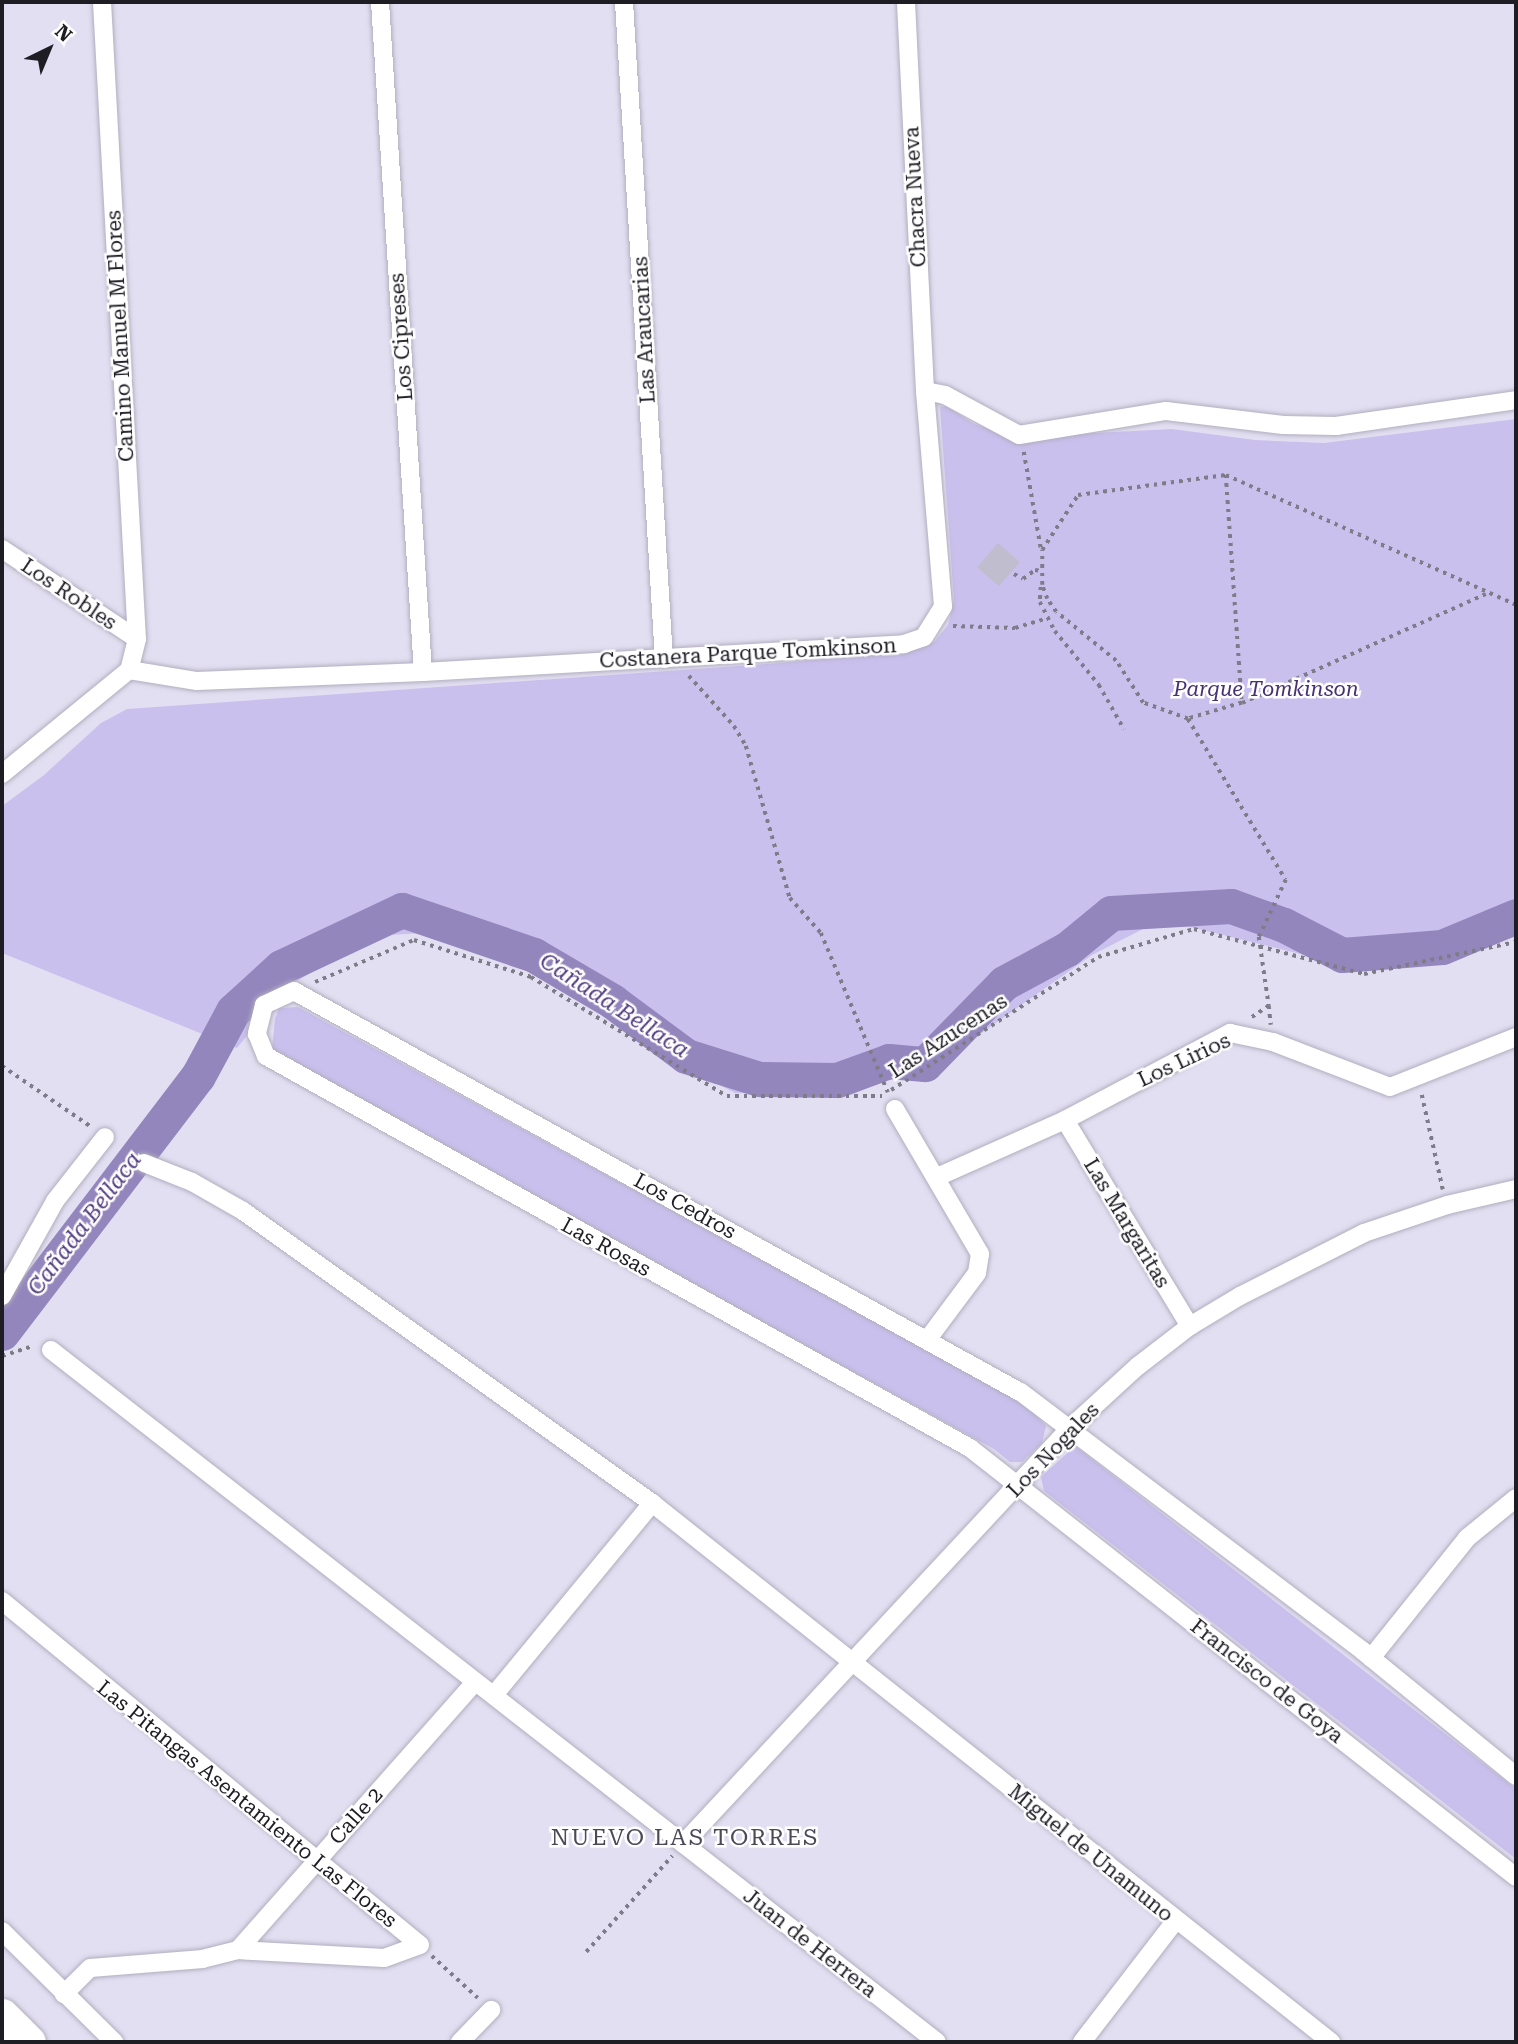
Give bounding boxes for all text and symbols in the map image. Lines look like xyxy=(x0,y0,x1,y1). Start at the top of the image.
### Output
north arrow xyxy=(14,14,84,84)
text: N xyxy=(50,20,77,47)
street label: Chacra Nueva xyxy=(899,126,931,268)
street label: Camino Manuel M Flores xyxy=(101,210,139,462)
street label: Las Araucarias xyxy=(628,256,660,404)
street label: Los Cipreses xyxy=(384,272,418,402)
street label: Los Robles xyxy=(16,553,122,635)
street label: Costanera Parque Tomkinson xyxy=(599,633,897,673)
park label: Parque Tomkinson xyxy=(1173,676,1359,702)
water label: Cañada Bellaca xyxy=(534,948,694,1064)
street label: Las Azucenas xyxy=(884,988,1012,1084)
street label: Los Lirios xyxy=(1134,1028,1234,1092)
water label: Cañada Bellaca xyxy=(22,1147,148,1301)
street label: Las Margaritas xyxy=(1078,1154,1176,1292)
street label: Los Cedros xyxy=(630,1168,740,1244)
street label: Las Rosas xyxy=(557,1212,655,1282)
street label: Los Nogales xyxy=(1002,1397,1104,1503)
street label: Francisco de Goya xyxy=(1186,1614,1348,1748)
street label: Las Pitangas Asentamiento Las Flores xyxy=(92,1675,402,1933)
street label: Miguel de Unamuno xyxy=(1003,1779,1179,1927)
street label: Calle 2 xyxy=(324,1782,388,1850)
district label: NUEVO LAS TORRES xyxy=(553,1824,817,1852)
street label: Juan de Herrera xyxy=(738,1883,882,2003)

